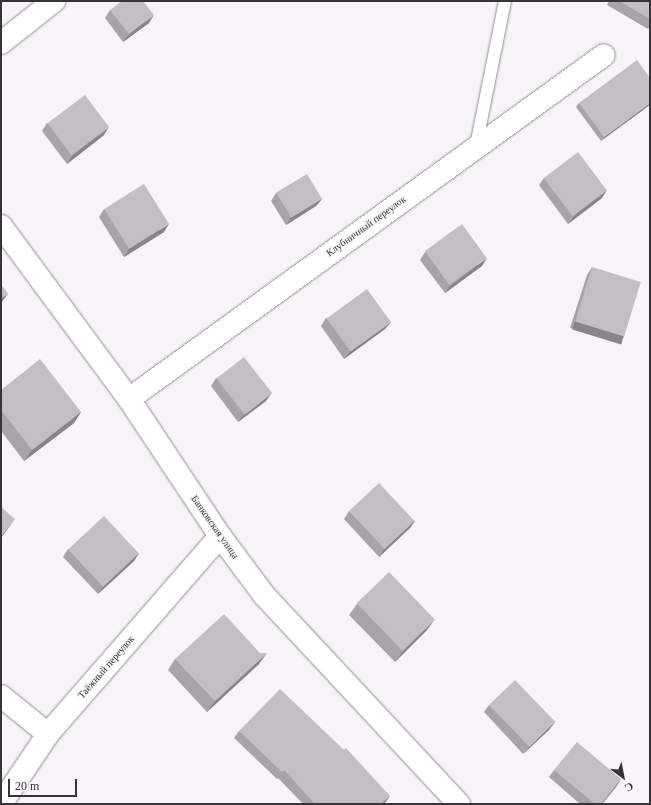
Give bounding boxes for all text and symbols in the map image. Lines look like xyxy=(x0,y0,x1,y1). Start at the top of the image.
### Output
street label: Клубничный переулок xyxy=(324,193,408,259)
street label: Банковская улица xyxy=(189,493,241,561)
street label: Таёжный переулок xyxy=(75,633,137,701)
north arrow xyxy=(603,757,643,797)
scale bar xyxy=(10,771,79,797)
text: 20 m xyxy=(15,779,39,793)
text: С xyxy=(623,780,636,794)

